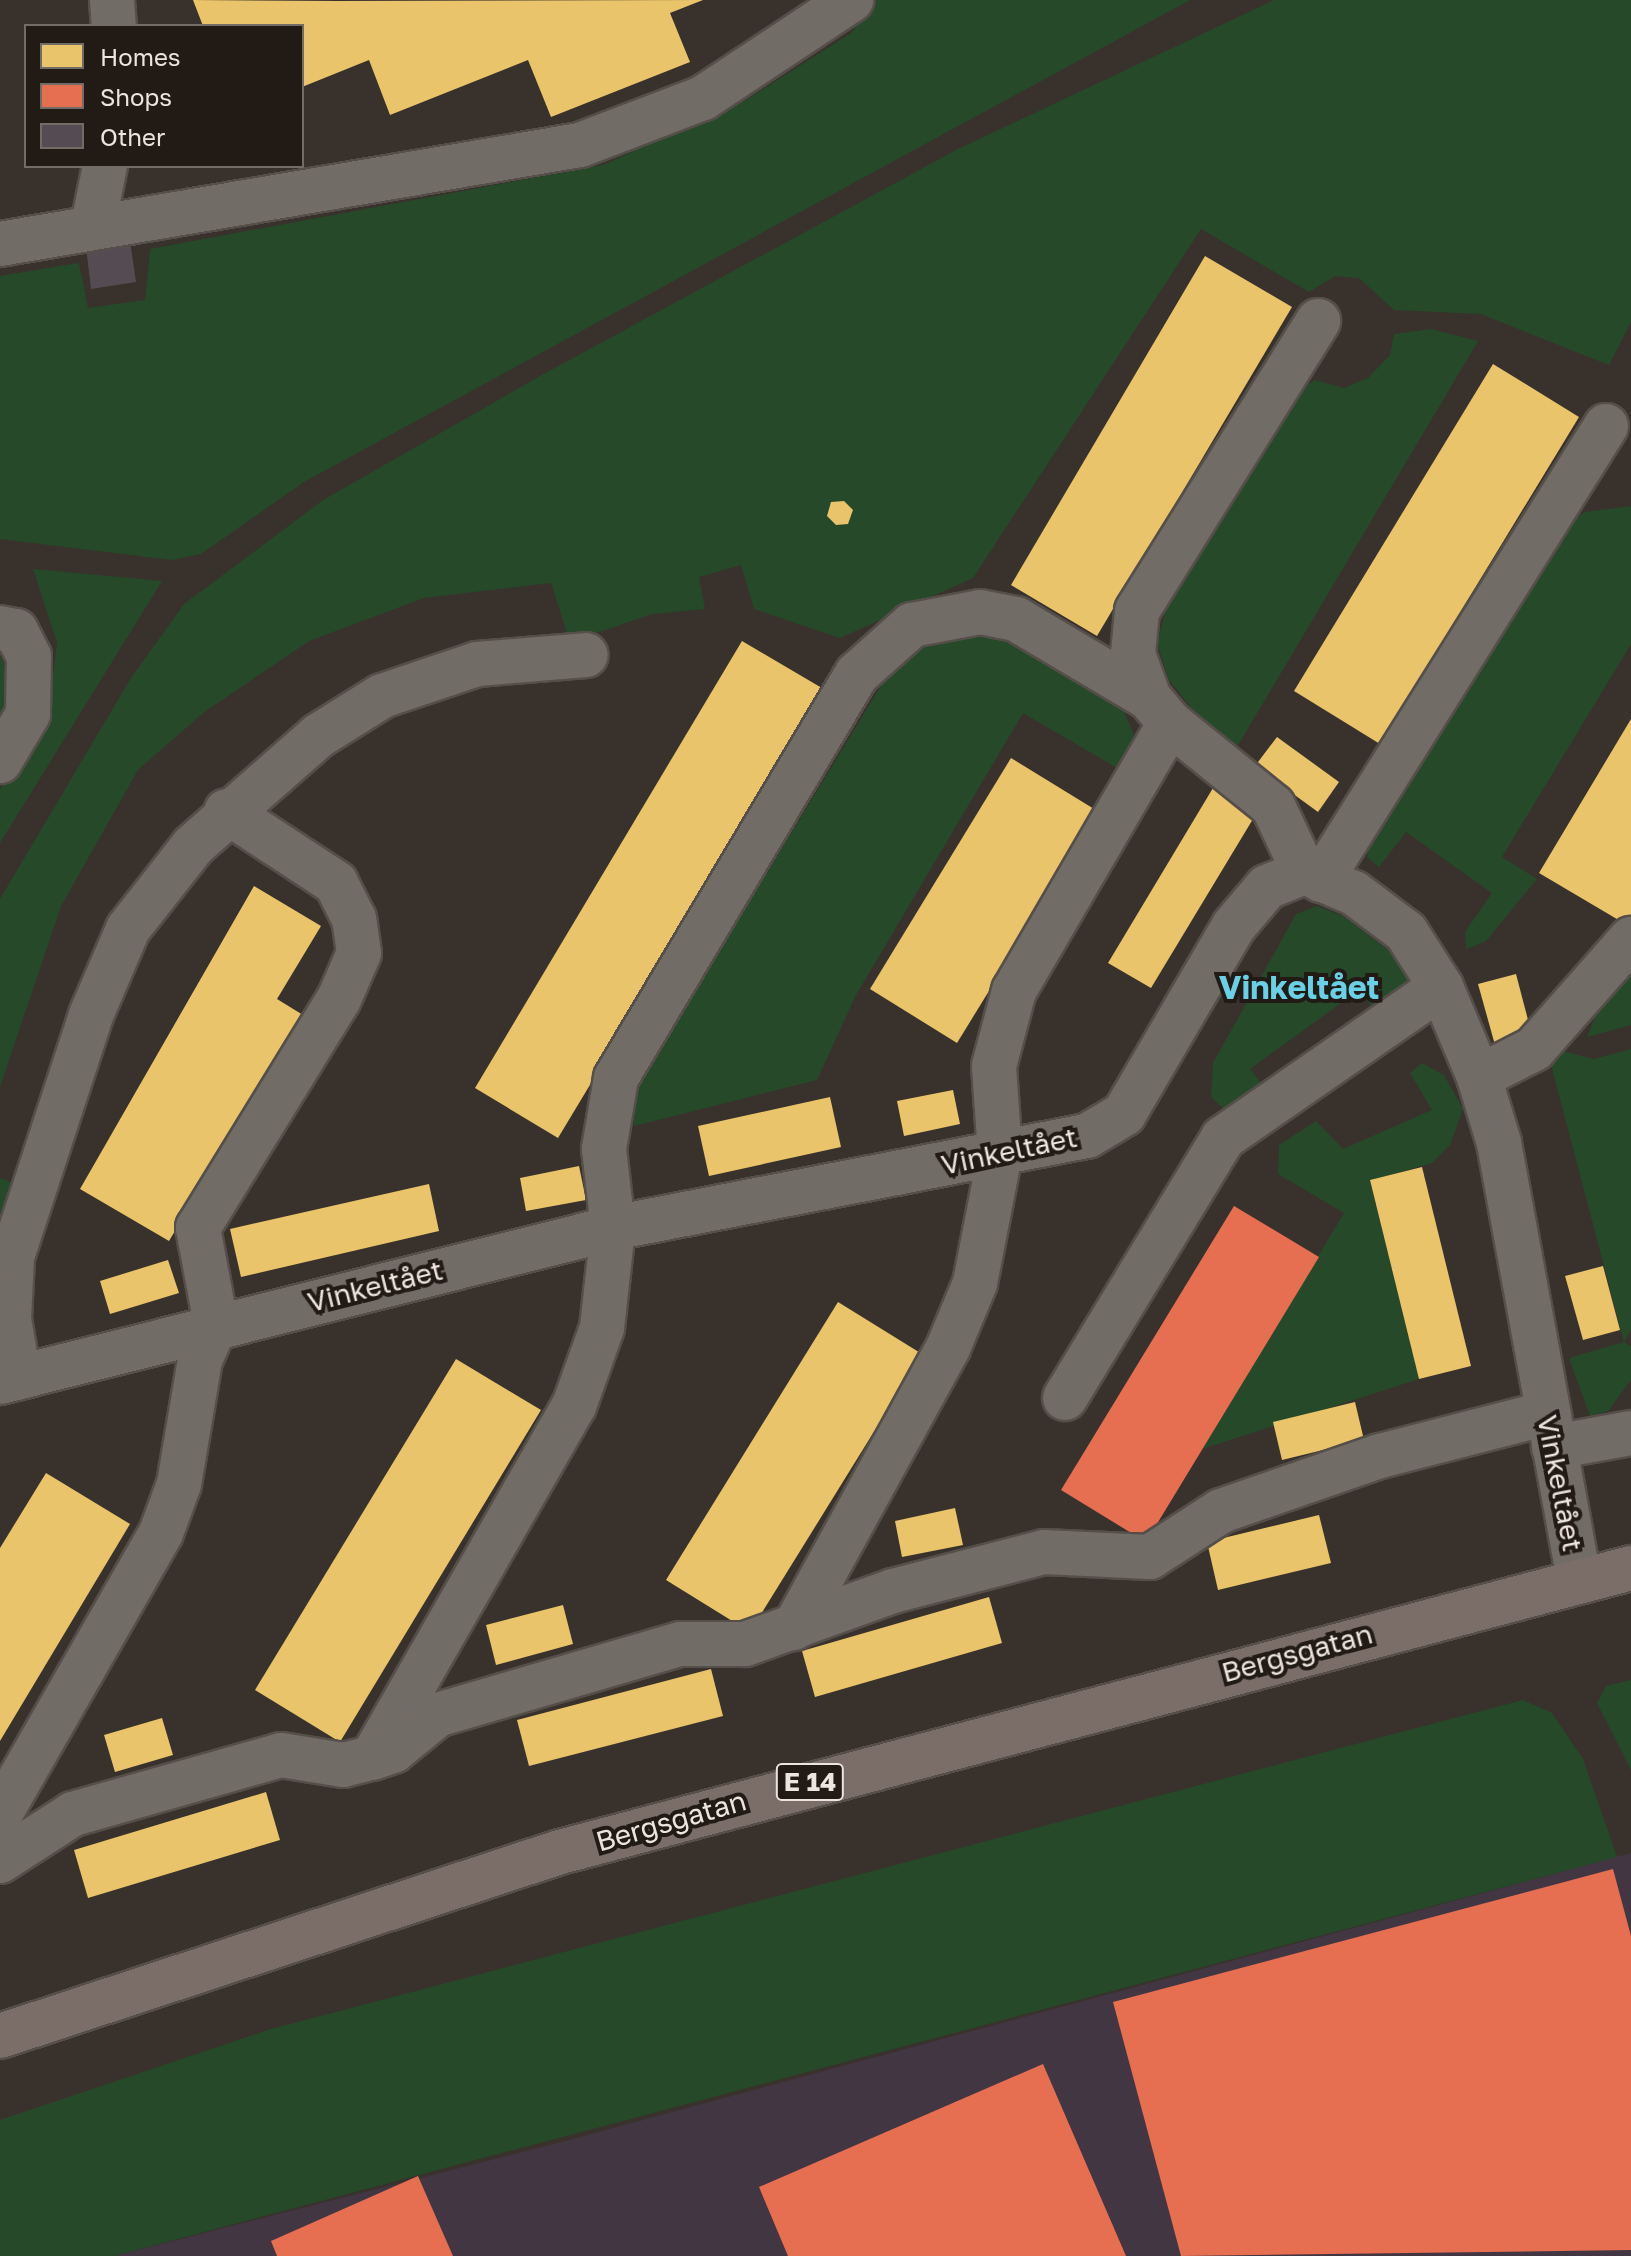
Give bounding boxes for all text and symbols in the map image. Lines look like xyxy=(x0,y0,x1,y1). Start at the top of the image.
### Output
legend xyxy=(24,24,304,168)
text: Homes xyxy=(100,42,181,71)
text: Shops xyxy=(100,82,172,111)
text: Other xyxy=(100,122,165,151)
district label: Vinkeltået xyxy=(1219,968,1379,1006)
street label: Vinkeltået xyxy=(938,1120,1080,1182)
street label: Vinkeltået xyxy=(304,1253,446,1319)
street label: Vinkeltået xyxy=(1530,1412,1590,1554)
street label: Bergsgatan xyxy=(1218,1617,1376,1689)
road number: E 14 xyxy=(774,1760,846,1804)
street label: Bergsgatan xyxy=(592,1784,750,1858)

